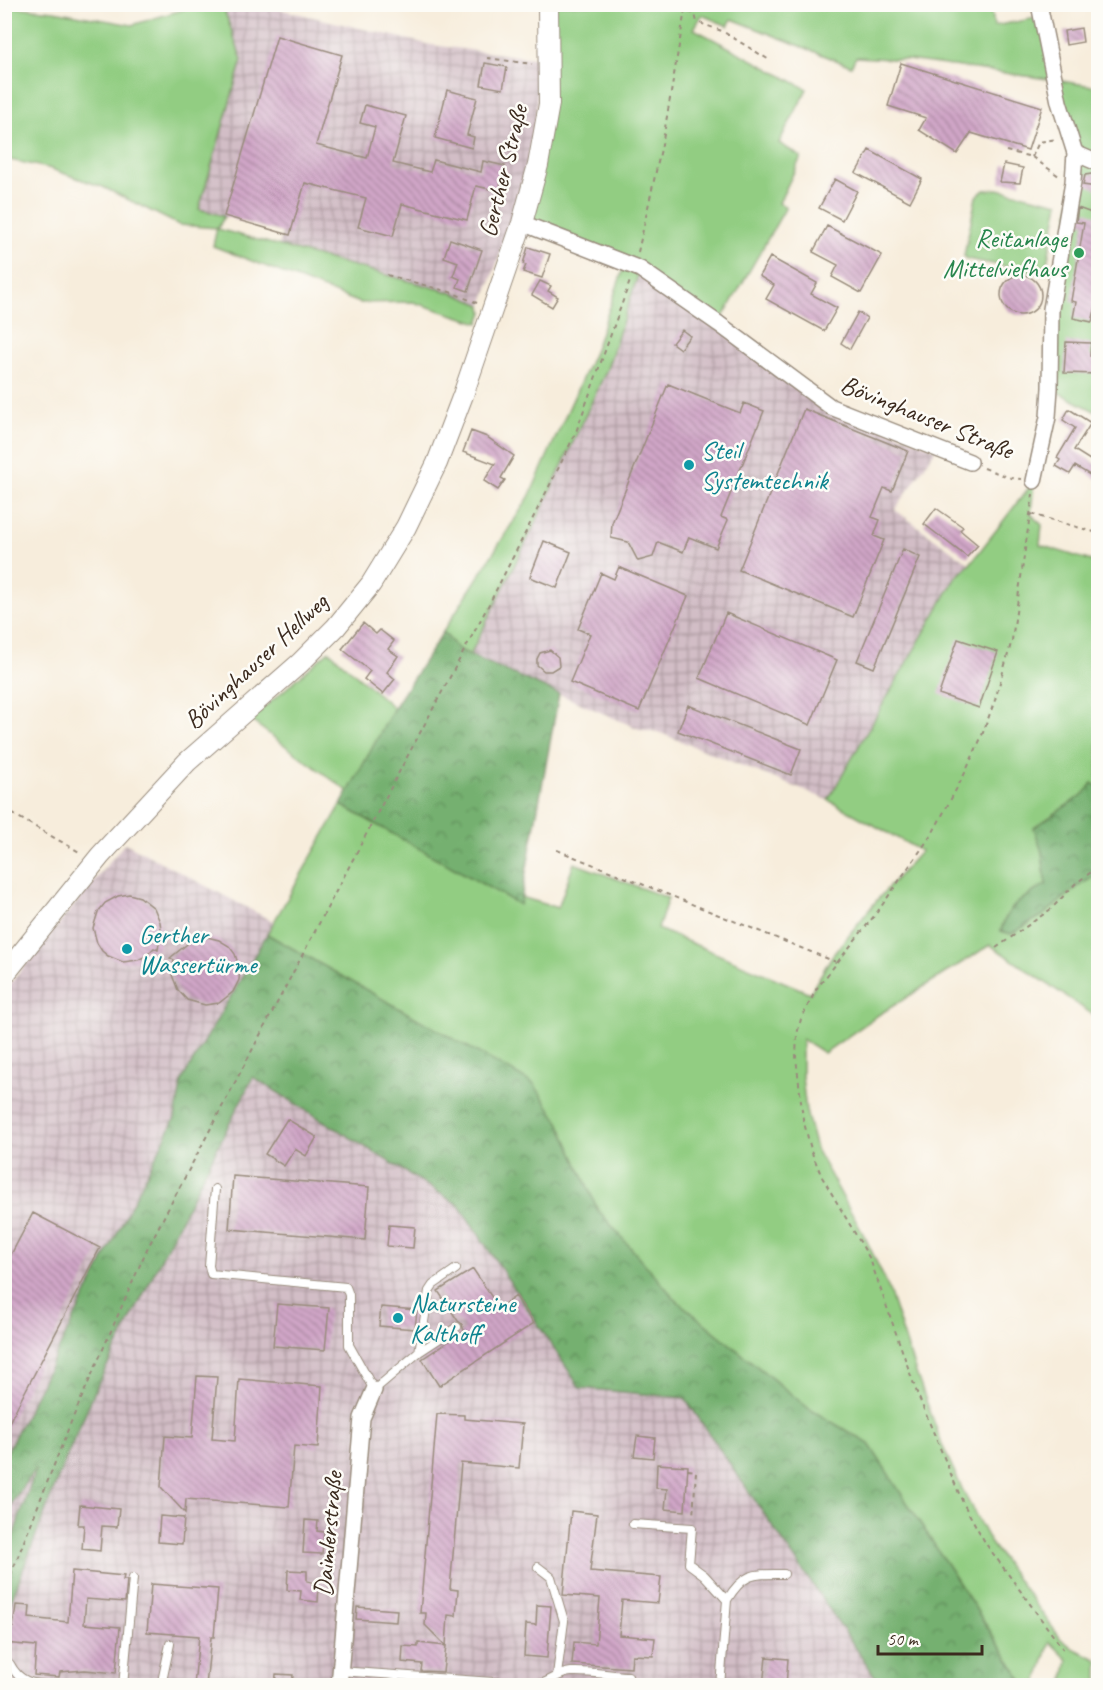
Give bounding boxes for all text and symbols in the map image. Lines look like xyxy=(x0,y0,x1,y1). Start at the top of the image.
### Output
street label: Gerther Straße xyxy=(471,99,536,241)
place label: Reitanlage Mittelviefhaus xyxy=(943,222,1069,285)
marker: Reitanlage Mittelviefhaus xyxy=(1072,246,1086,260)
street label: Bövinghauser Straße xyxy=(836,367,1020,467)
place label: Steil Systemtechnik xyxy=(701,434,830,497)
marker: Steil Systemtechnik xyxy=(682,458,696,472)
street label: Bövinghauser Hellweg xyxy=(177,584,336,736)
place label: Gerther Wassertürme xyxy=(139,918,259,981)
marker: Gerther Wassertürme xyxy=(120,942,134,956)
place label: Natursteine Kalthoff xyxy=(410,1287,517,1350)
marker: Natursteine Kalthoff xyxy=(391,1311,405,1325)
street label: Daimlerstraße xyxy=(306,1468,350,1598)
scale bar xyxy=(878,1618,982,1656)
text: 50 m xyxy=(887,1628,920,1650)

